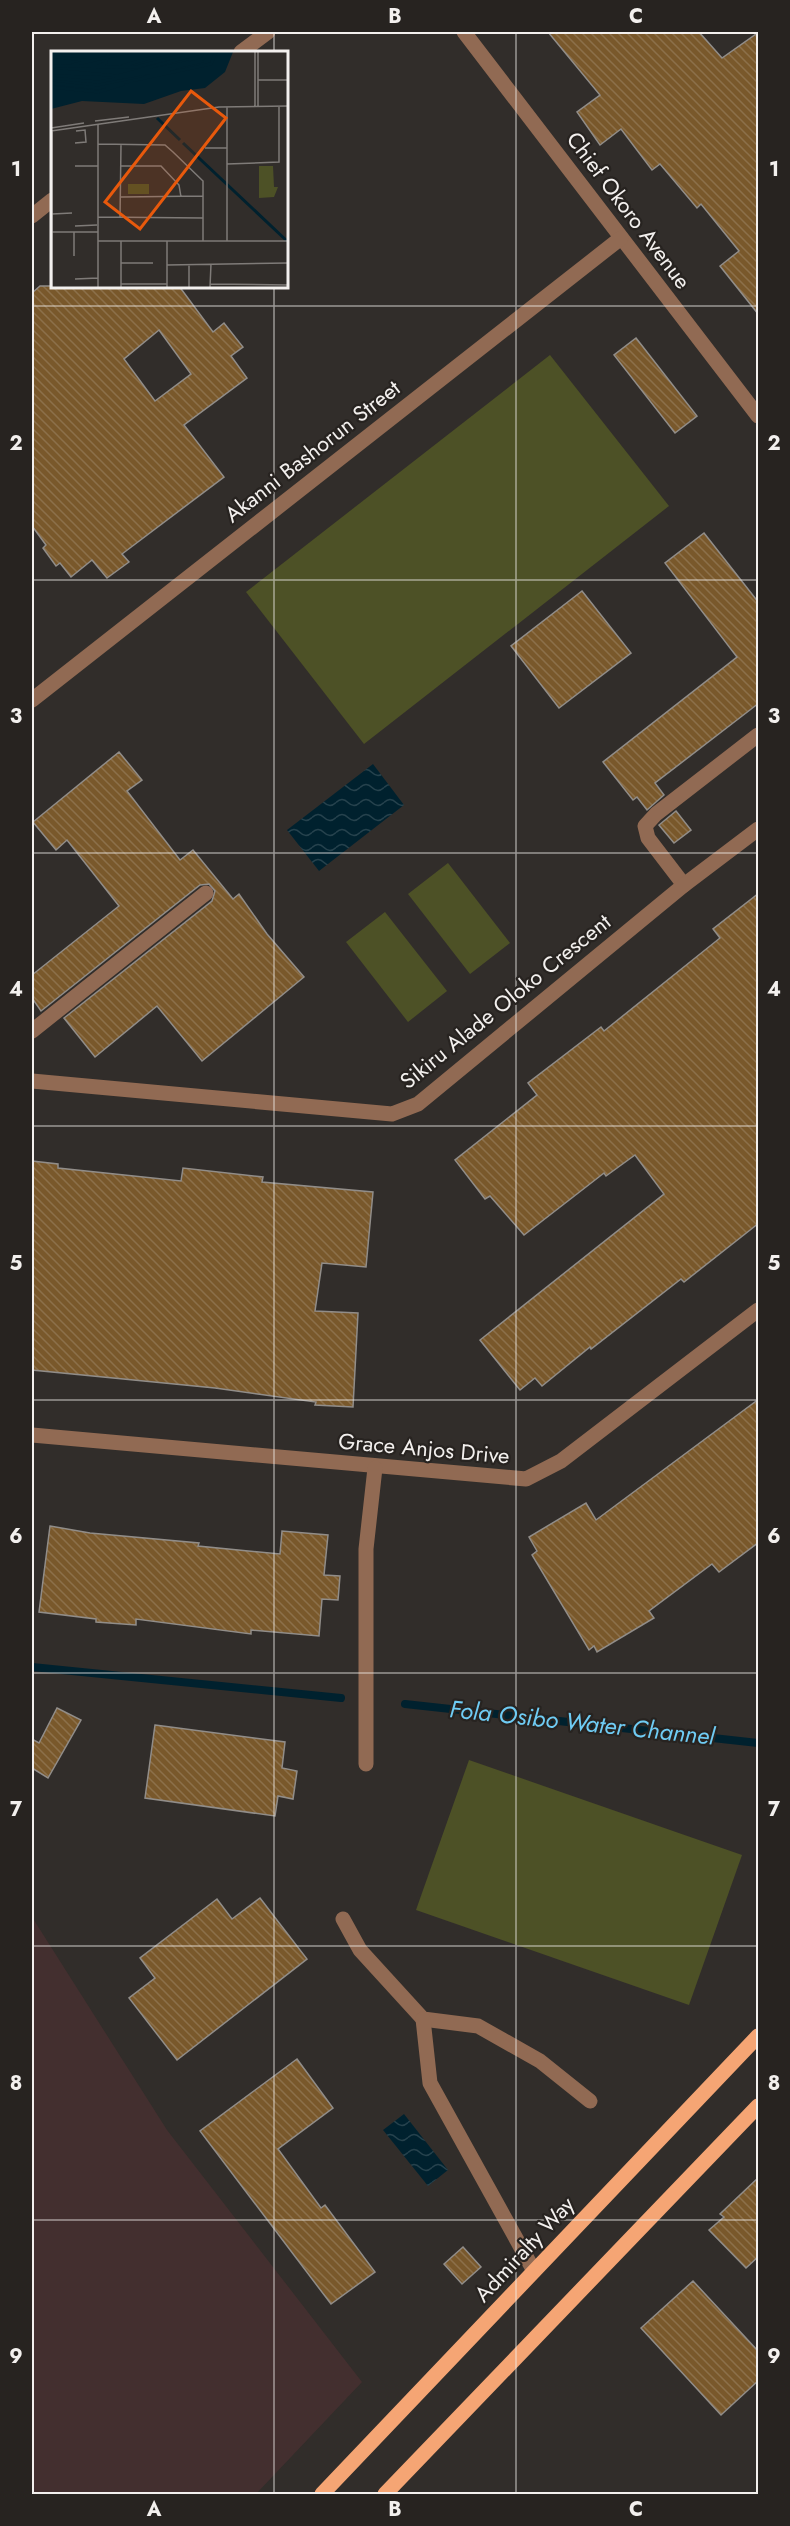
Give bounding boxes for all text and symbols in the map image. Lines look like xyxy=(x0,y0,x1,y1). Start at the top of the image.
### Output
text: A xyxy=(146,2,162,31)
text: B xyxy=(388,2,402,31)
text: C xyxy=(629,2,643,31)
inset map xyxy=(51,51,288,288)
street label: Chief Okoro Avenue xyxy=(559,125,699,295)
text: 1 xyxy=(11,155,21,184)
text: 1 xyxy=(769,155,779,184)
street label: Akanni Bashorun Street xyxy=(217,372,407,530)
text: 2 xyxy=(9,429,23,458)
text: 2 xyxy=(767,429,781,458)
text: 3 xyxy=(10,702,22,731)
text: 3 xyxy=(768,702,780,731)
street label: Sikiru Alade Oloko Crescent xyxy=(393,905,618,1096)
text: 4 xyxy=(9,975,23,1004)
text: 4 xyxy=(767,975,781,1004)
text: 5 xyxy=(10,1249,23,1278)
text: 5 xyxy=(768,1249,781,1278)
street label: Grace Anjos Drive xyxy=(337,1425,511,1471)
text: 6 xyxy=(9,1522,23,1551)
text: 6 xyxy=(767,1522,781,1551)
water label: Fola Osibo Water Channel xyxy=(448,1691,718,1754)
text: 7 xyxy=(10,1795,23,1824)
text: 7 xyxy=(768,1795,781,1824)
text: 8 xyxy=(10,2069,22,2098)
text: 8 xyxy=(768,2069,780,2098)
street label: Admiralty Way xyxy=(466,2189,582,2309)
text: 9 xyxy=(9,2342,23,2371)
text: 9 xyxy=(767,2342,781,2371)
text: A xyxy=(146,2495,162,2524)
text: B xyxy=(388,2495,402,2524)
text: C xyxy=(629,2495,643,2524)

